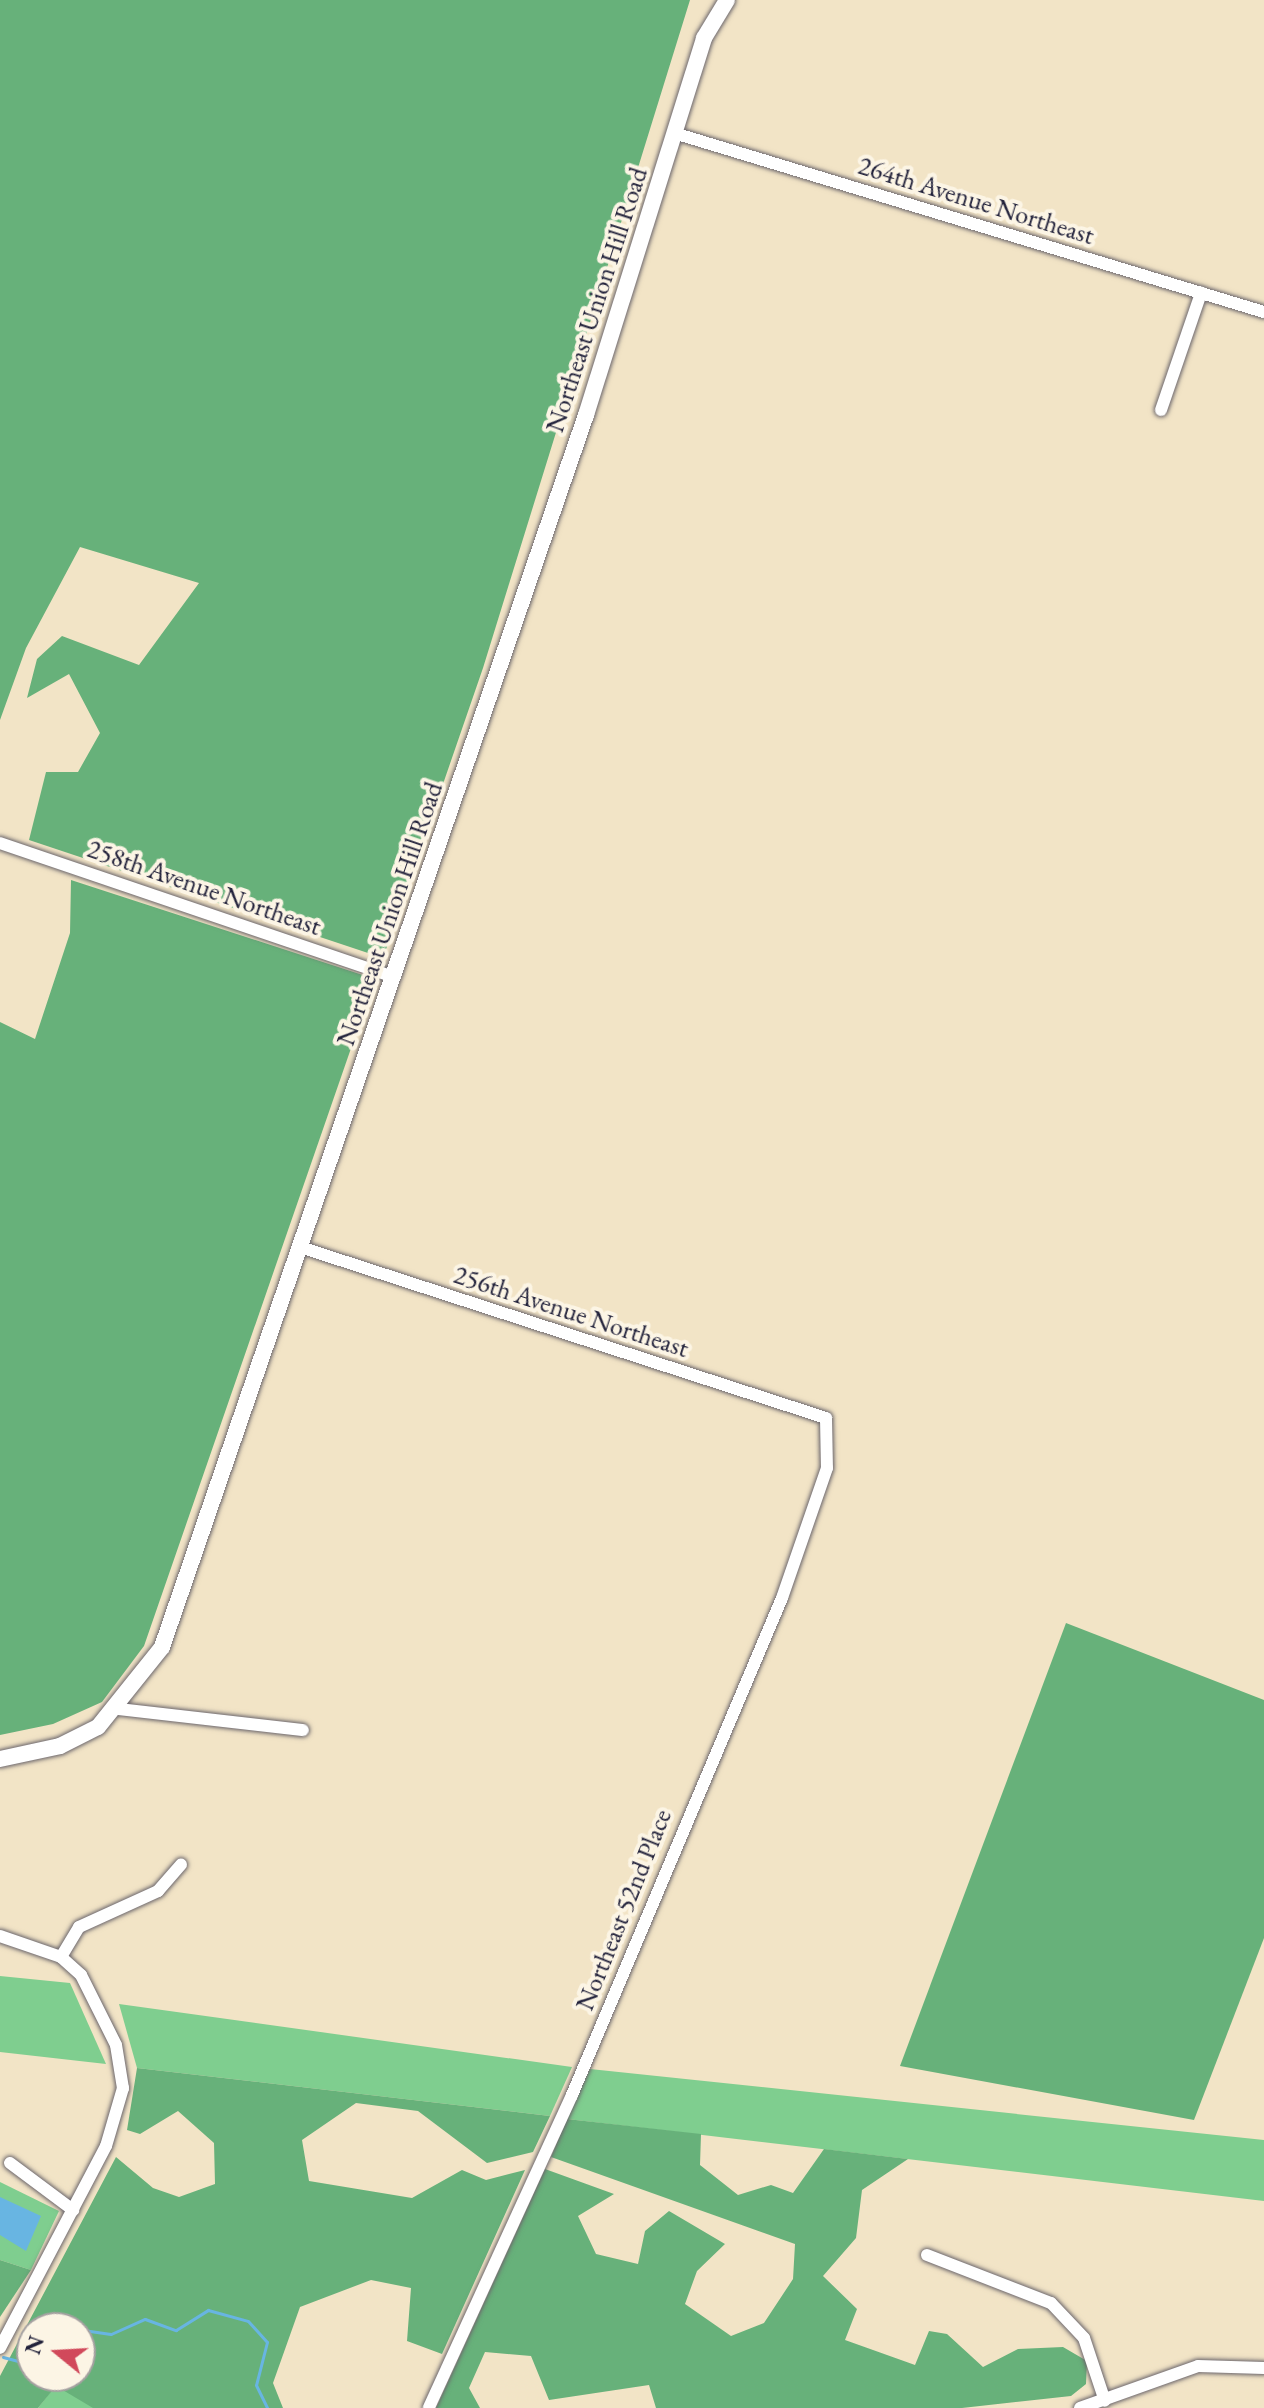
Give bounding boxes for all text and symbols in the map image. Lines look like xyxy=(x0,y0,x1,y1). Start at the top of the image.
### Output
street label: 264th Avenue Northeast xyxy=(854,150,1098,252)
street label: Northeast Union Hill Road xyxy=(539,164,655,436)
street label: Northeast Union Hill Road xyxy=(330,778,450,1050)
street label: 258th Avenue Northeast xyxy=(83,833,325,943)
street label: 256th Avenue Northeast xyxy=(450,1259,692,1365)
street label: Northeast 52nd Place xyxy=(569,1805,679,2015)
north arrow xyxy=(16,2312,96,2392)
text: N xyxy=(18,2332,51,2358)

